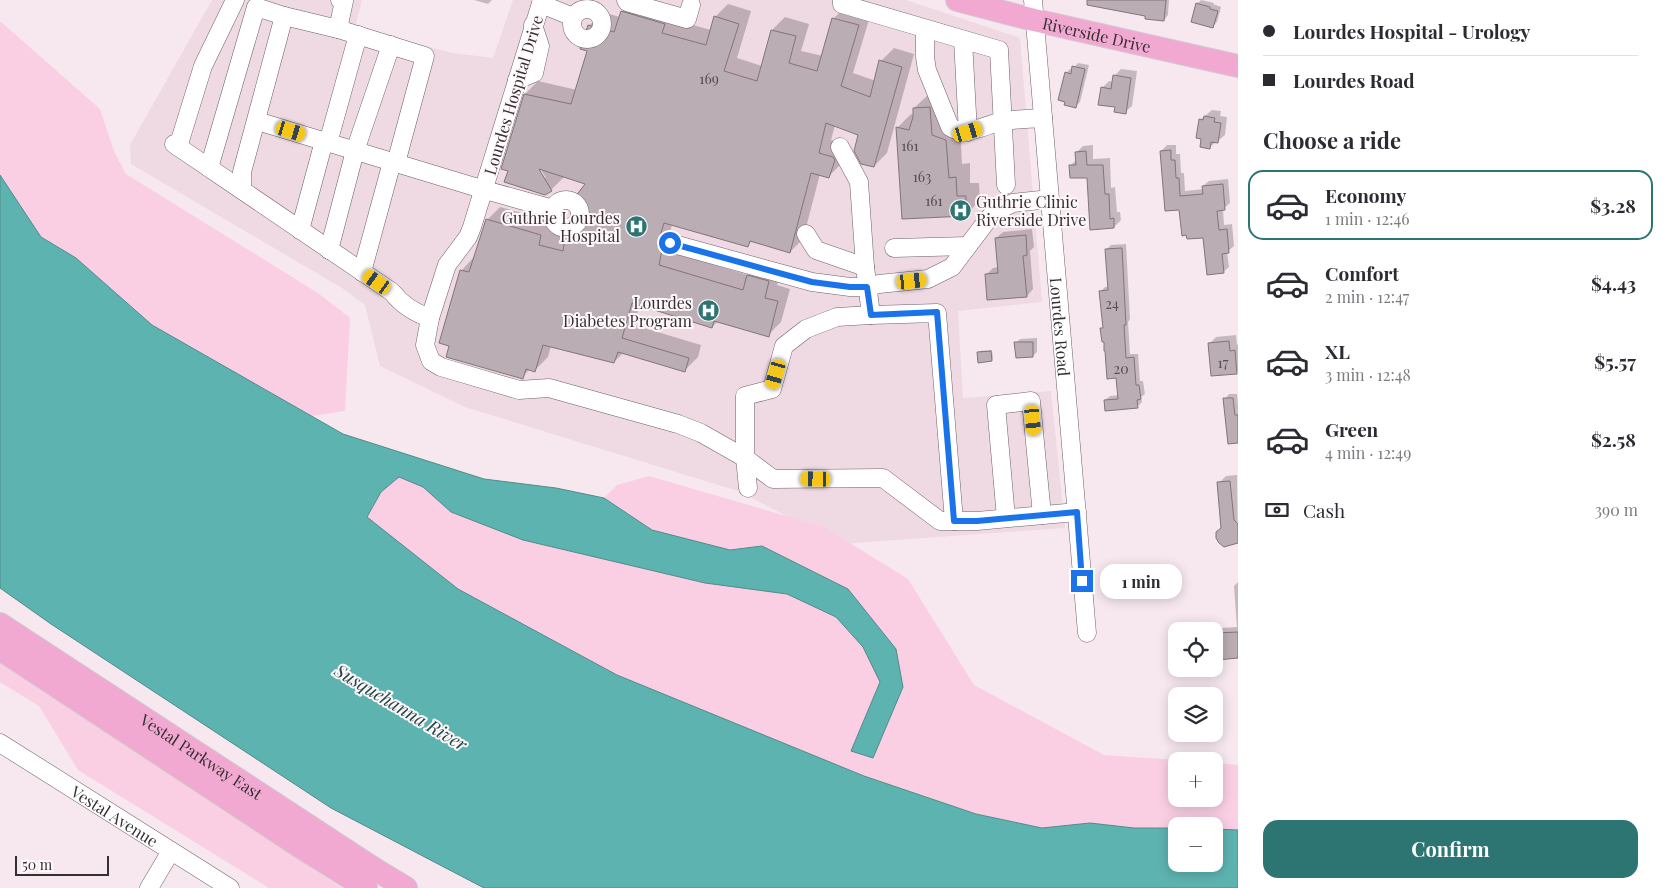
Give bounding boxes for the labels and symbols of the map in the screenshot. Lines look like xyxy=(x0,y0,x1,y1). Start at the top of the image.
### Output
street label: Riverside Drive xyxy=(1041,12,1153,57)
street label: Lourdes Hospital Drive xyxy=(479,13,547,177)
house number: 169 xyxy=(699,69,719,88)
car xyxy=(274,119,307,143)
car xyxy=(951,120,984,144)
house number: 161 xyxy=(901,136,919,155)
house number: 163 xyxy=(913,167,931,186)
house number: 161 xyxy=(925,191,943,210)
place label: Guthrie Clinic Riverside Drive xyxy=(976,191,1086,230)
hospital icon: Guthrie Clinic Riverside Drive xyxy=(948,198,972,222)
place label: Guthrie Lourdes Hospital xyxy=(502,207,620,246)
hospital icon: Guthrie Lourdes Hospital xyxy=(624,214,648,238)
route start xyxy=(659,232,681,254)
car xyxy=(360,267,393,297)
car xyxy=(896,272,927,290)
street label: Lourdes Road xyxy=(1046,276,1076,377)
place label: Lourdes Diabetes Program xyxy=(563,292,692,331)
house number: 24 xyxy=(1105,294,1119,313)
hospital icon: Lourdes Diabetes Program xyxy=(696,299,720,323)
house number: 17 xyxy=(1218,353,1229,372)
car xyxy=(764,358,787,390)
house number: 20 xyxy=(1113,359,1129,378)
car xyxy=(1023,404,1042,436)
car xyxy=(800,471,831,487)
callout: 1 min xyxy=(1100,564,1182,598)
route end xyxy=(1071,570,1093,592)
water label: Susquehanna River xyxy=(330,657,473,757)
street label: Vestal Parkway East xyxy=(136,708,267,804)
street label: Vestal Avenue xyxy=(67,780,162,851)
scale bar xyxy=(15,853,109,876)

